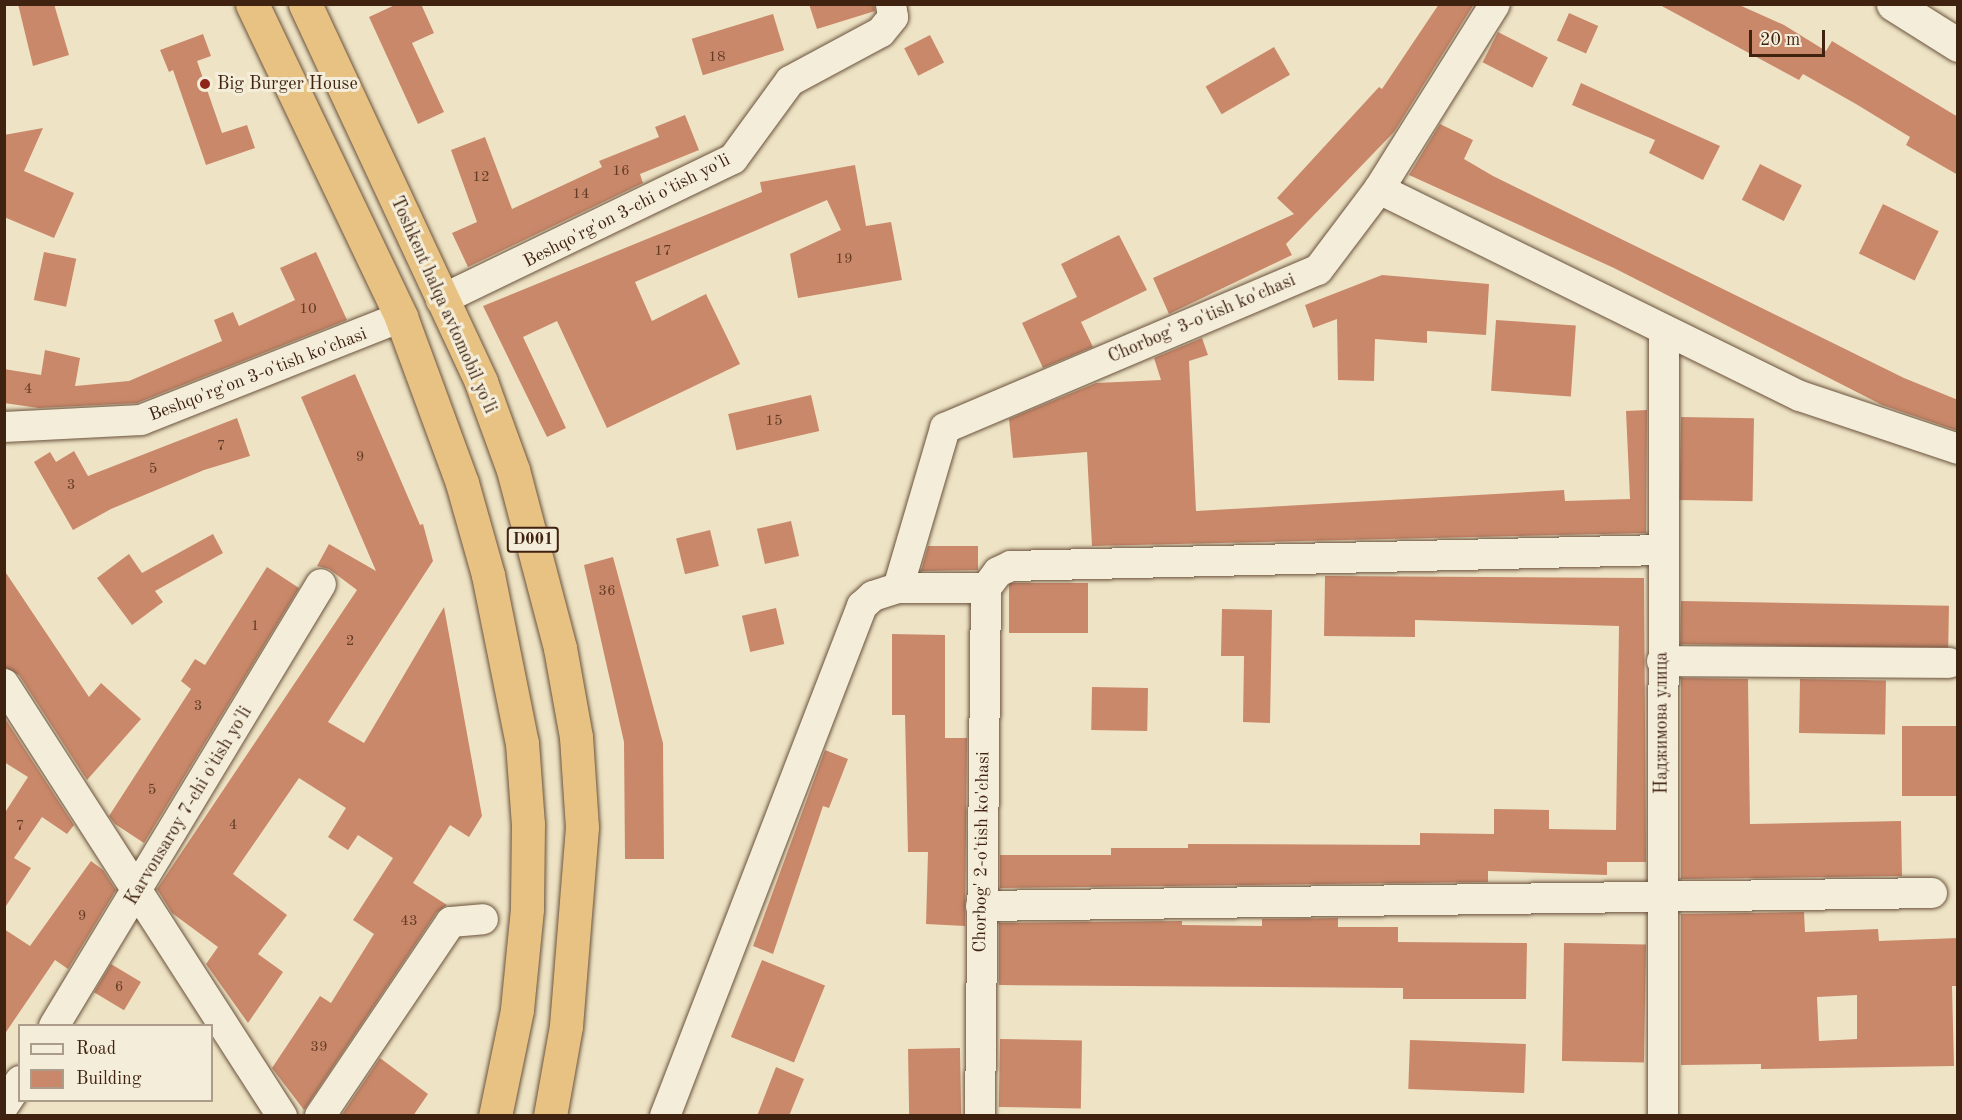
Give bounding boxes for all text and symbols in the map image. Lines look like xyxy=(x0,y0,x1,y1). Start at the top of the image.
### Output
scale bar xyxy=(1752,18,1828,56)
text: 20 m xyxy=(1760,31,1800,49)
house number: 18 xyxy=(708,49,726,67)
place label: Big Burger House xyxy=(217,73,358,95)
marker: Big Burger House xyxy=(198,77,212,91)
street label: Beshqo'rg'on 3-chi o'tish yo'li xyxy=(520,149,734,273)
house number: 16 xyxy=(612,163,630,181)
house number: 12 xyxy=(472,169,490,187)
house number: 14 xyxy=(572,186,590,204)
street label: Toshkent halqa avtomobil yo'li xyxy=(385,193,501,417)
house number: 17 xyxy=(654,243,672,261)
house number: 19 xyxy=(835,251,853,269)
street label: Chorbog' 3-o'tish ko'chasi xyxy=(1105,270,1299,368)
house number: 10 xyxy=(299,301,317,319)
street label: Beshqo'rg'on 3-o'tish ko'chasi xyxy=(146,323,370,427)
house number: 4 xyxy=(24,381,32,399)
house number: 15 xyxy=(765,413,783,431)
house number: 7 xyxy=(217,438,225,456)
house number: 9 xyxy=(356,449,364,467)
house number: 5 xyxy=(149,461,157,479)
house number: 3 xyxy=(67,477,75,495)
road number: D001 xyxy=(506,527,560,553)
house number: 36 xyxy=(598,583,616,601)
house number: 1 xyxy=(251,618,259,636)
house number: 2 xyxy=(346,633,354,651)
street label: Наджимова улица xyxy=(1651,652,1673,794)
house number: 3 xyxy=(194,698,202,716)
street label: Karvonsaroy 7-chi o'tish yo'li xyxy=(121,703,257,909)
street label: Chorbog' 2-o'tish ko'chasi xyxy=(969,751,995,953)
house number: 5 xyxy=(148,782,156,800)
house number: 4 xyxy=(229,817,237,835)
house number: 7 xyxy=(16,818,24,836)
house number: 9 xyxy=(78,908,86,926)
house number: 43 xyxy=(400,913,418,931)
house number: 6 xyxy=(115,979,123,997)
legend xyxy=(18,1024,213,1102)
house number: 39 xyxy=(310,1039,328,1057)
text: Road xyxy=(76,1040,116,1058)
text: Building xyxy=(76,1070,141,1088)

